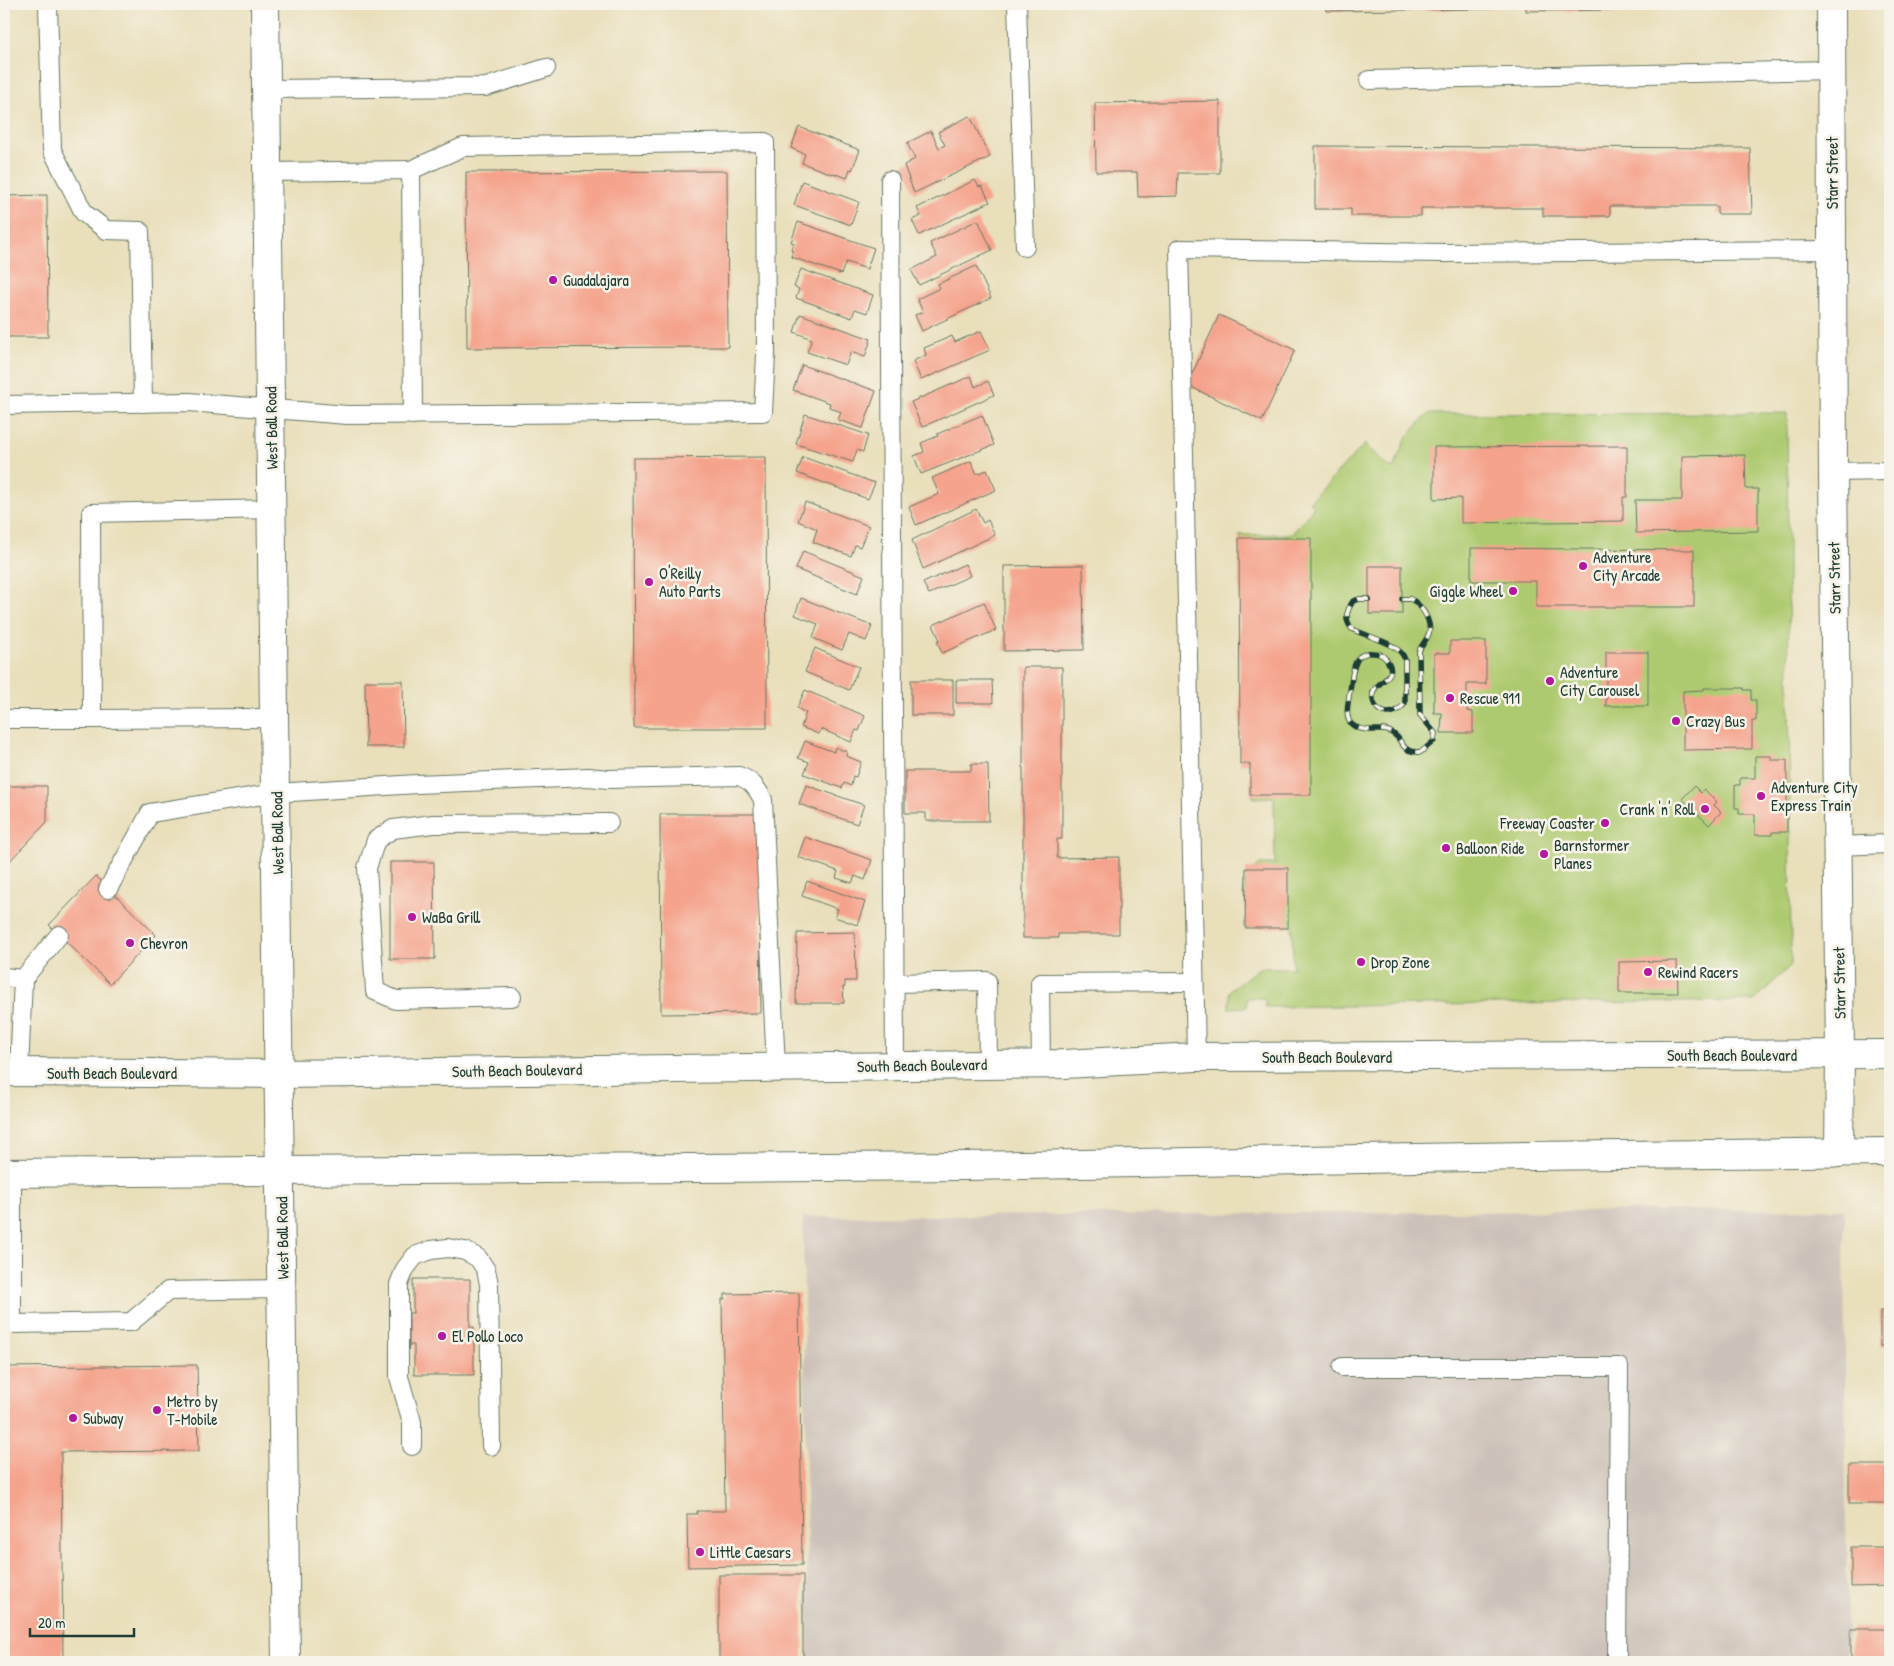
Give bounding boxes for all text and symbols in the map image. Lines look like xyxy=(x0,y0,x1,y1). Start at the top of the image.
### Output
street label: Starr Street xyxy=(1821,136,1843,209)
place label: Guadalajara xyxy=(563,269,629,291)
marker: Guadalajara xyxy=(547,274,559,286)
street label: West Ball Road xyxy=(259,386,283,470)
street label: Starr Street xyxy=(1822,541,1846,614)
place label: Adventure City Arcade xyxy=(1593,546,1661,586)
marker: Adventure City Arcade xyxy=(1577,560,1589,572)
place label: O'Reilly Auto Parts xyxy=(659,562,721,602)
marker: O'Reilly Auto Parts xyxy=(643,576,655,588)
place label: Giggle Wheel xyxy=(1430,580,1504,602)
marker: Giggle Wheel xyxy=(1507,585,1519,597)
place label: Adventure City Carousel xyxy=(1560,661,1640,701)
marker: Adventure City Carousel xyxy=(1544,675,1556,687)
place label: Rescue 911 xyxy=(1460,687,1520,709)
marker: Rescue 911 xyxy=(1444,692,1456,704)
place label: Crazy Bus xyxy=(1686,710,1745,732)
marker: Crazy Bus xyxy=(1670,715,1682,727)
place label: Adventure City Express Train xyxy=(1771,776,1858,816)
marker: Adventure City Express Train xyxy=(1755,790,1767,802)
street label: West Ball Road xyxy=(265,791,289,875)
place label: Crank 'n' Roll xyxy=(1619,798,1695,820)
marker: Crank 'n' Roll xyxy=(1699,803,1711,815)
place label: Freeway Coaster xyxy=(1499,812,1595,834)
marker: Freeway Coaster xyxy=(1599,817,1611,829)
place label: Barnstormer Planes xyxy=(1554,834,1629,874)
place label: Balloon Ride xyxy=(1456,837,1525,859)
marker: Balloon Ride xyxy=(1440,842,1452,854)
marker: Barnstormer Planes xyxy=(1538,848,1550,860)
place label: WaBa Grill xyxy=(422,906,481,928)
marker: WaBa Grill xyxy=(406,911,418,923)
place label: Chevron xyxy=(140,932,188,954)
marker: Chevron xyxy=(124,937,136,949)
street label: Starr Street xyxy=(1827,946,1851,1019)
place label: Drop Zone xyxy=(1371,951,1431,973)
marker: Drop Zone xyxy=(1355,956,1367,968)
place label: Rewind Racers xyxy=(1658,961,1738,983)
marker: Rewind Racers xyxy=(1642,966,1654,978)
street label: South Beach Boulevard xyxy=(1667,1044,1797,1066)
street label: South Beach Boulevard xyxy=(1262,1046,1392,1068)
street label: South Beach Boulevard xyxy=(857,1053,987,1077)
street label: South Beach Boulevard xyxy=(452,1058,582,1082)
street label: South Beach Boulevard xyxy=(47,1062,177,1084)
street label: West Ball Road xyxy=(270,1196,294,1280)
place label: El Pollo Loco xyxy=(452,1325,524,1347)
marker: El Pollo Loco xyxy=(436,1330,448,1342)
place label: Metro by T-Mobile xyxy=(167,1390,218,1430)
marker: Metro by T-Mobile xyxy=(151,1404,163,1416)
place label: Subway xyxy=(83,1407,124,1429)
marker: Subway xyxy=(67,1412,79,1424)
place label: Little Caesars xyxy=(710,1541,791,1563)
marker: Little Caesars xyxy=(694,1546,706,1558)
scale bar xyxy=(30,1606,134,1638)
text: 20 m xyxy=(38,1612,65,1633)

